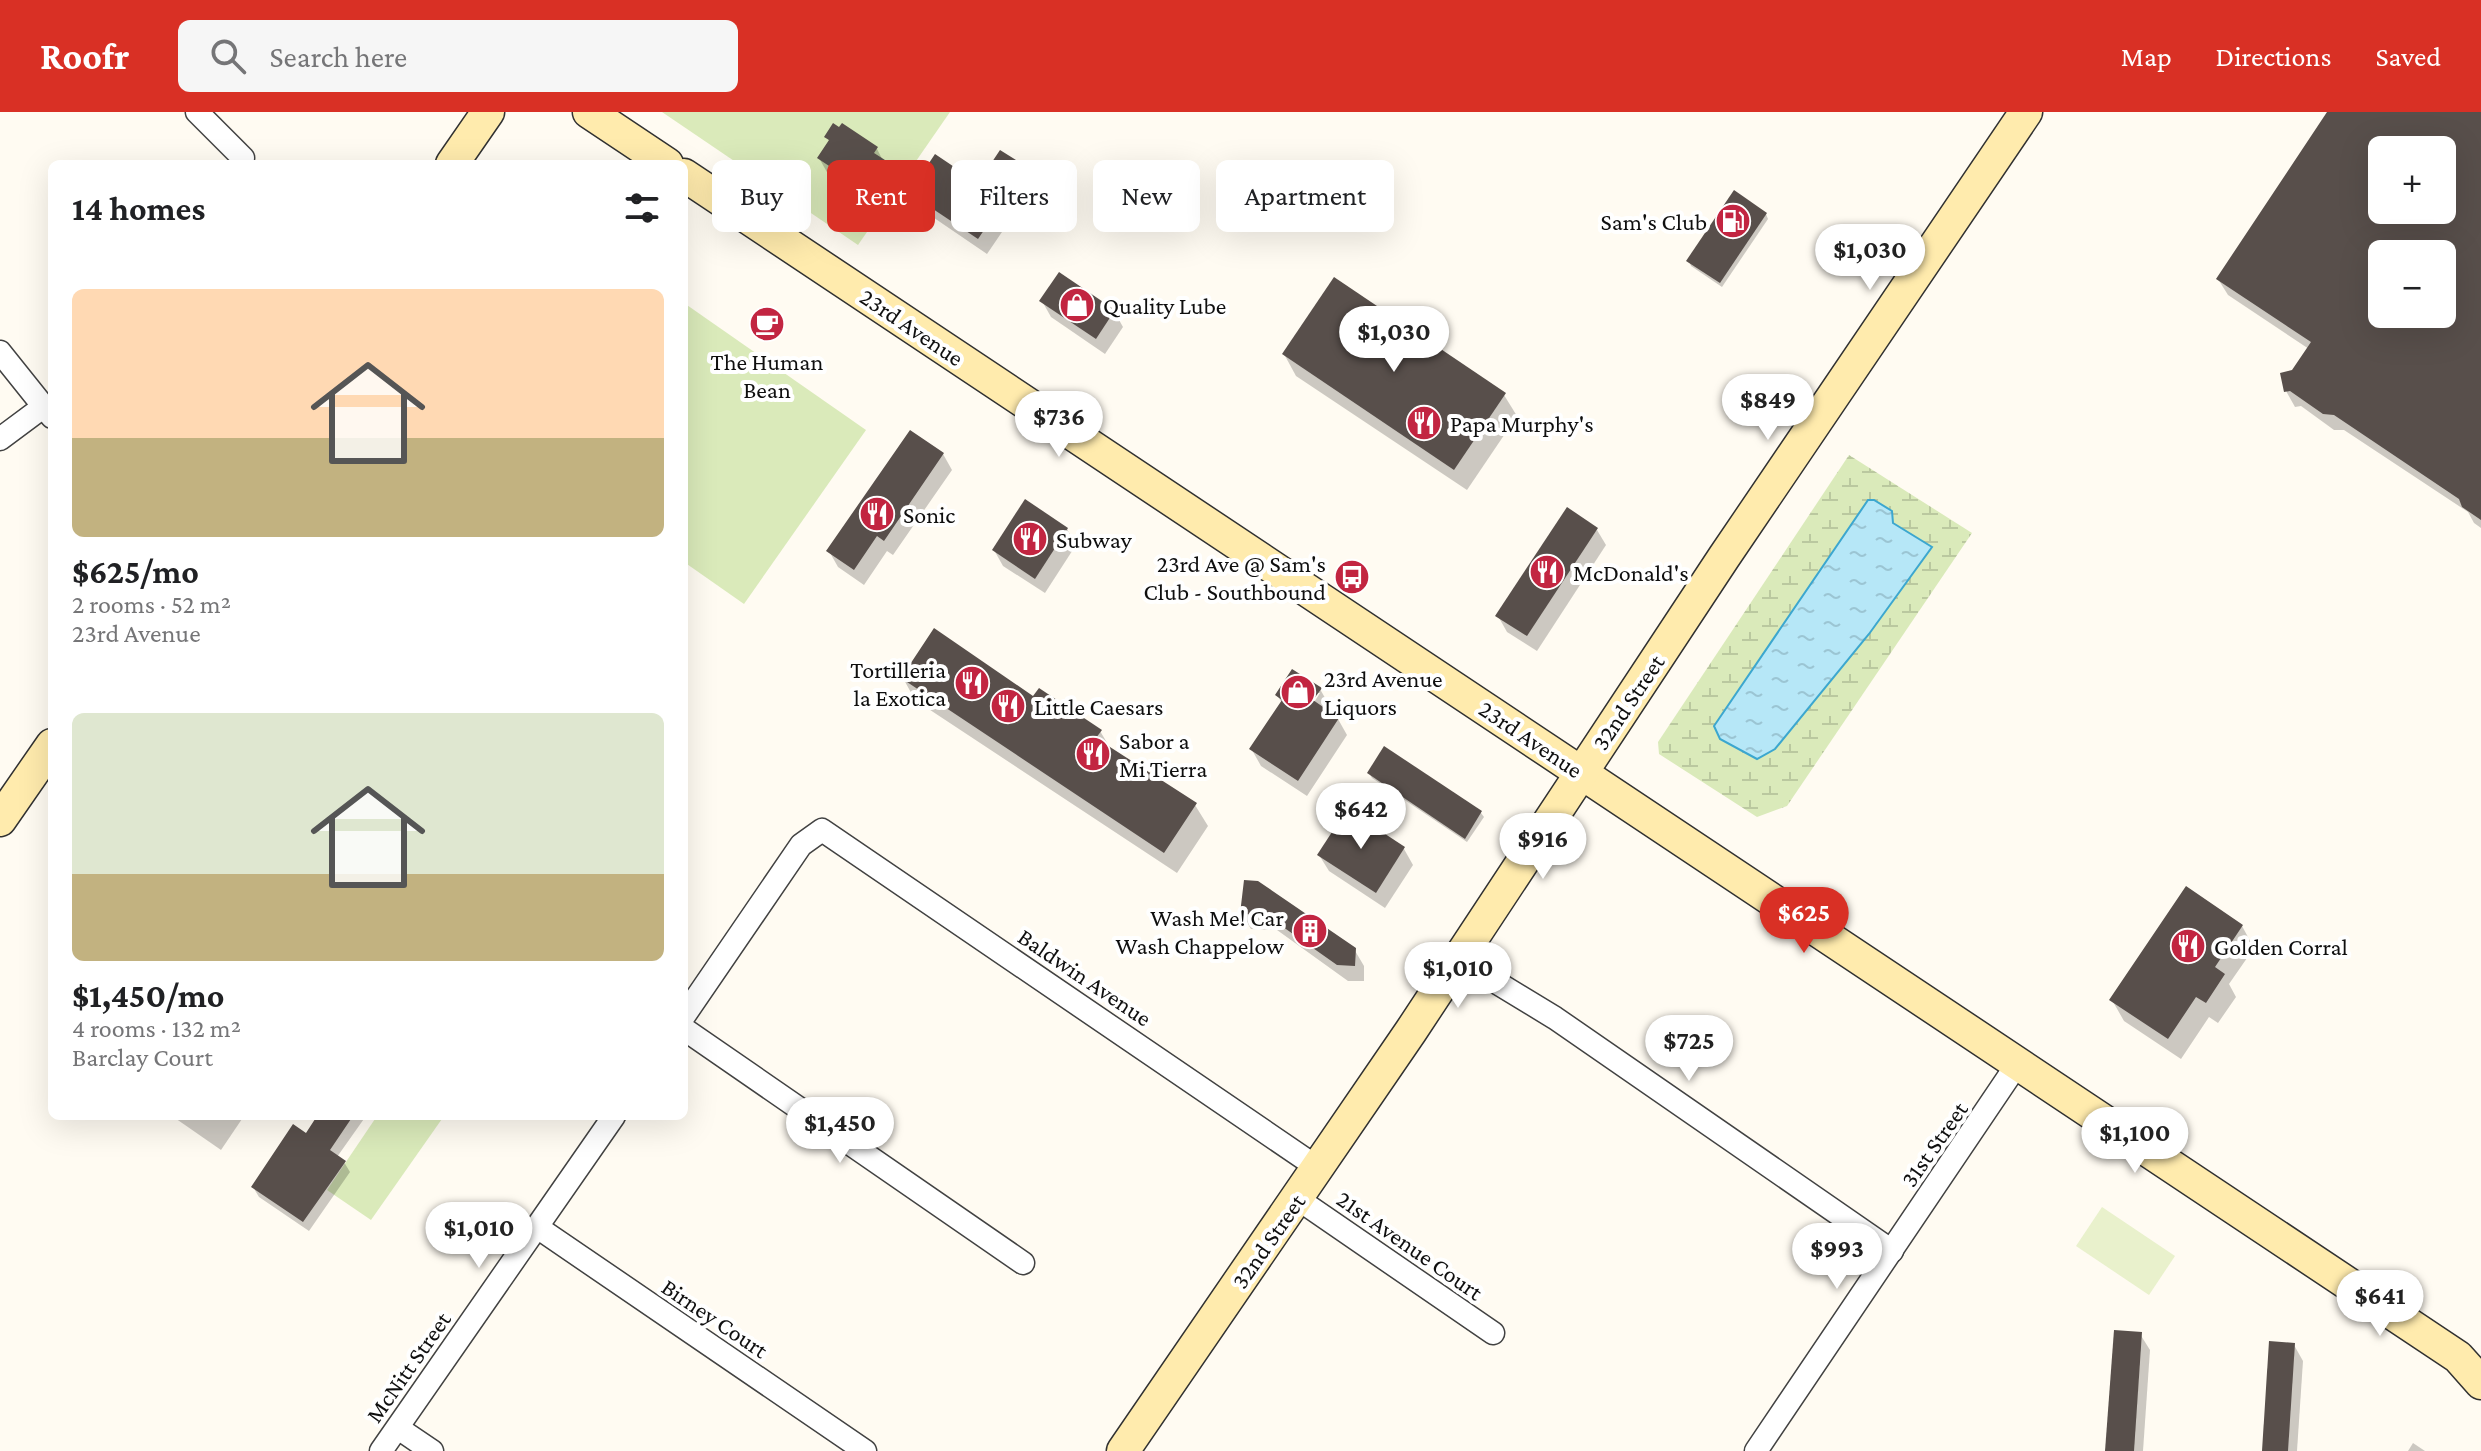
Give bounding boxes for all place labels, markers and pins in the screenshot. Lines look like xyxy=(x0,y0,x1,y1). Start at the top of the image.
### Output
fuel station icon: Sam's Club xyxy=(1714,202,1752,240)
place label: Sam's Club xyxy=(1600,208,1707,235)
pin: $1,030 xyxy=(1805,224,1935,292)
shop icon: Quality Lube xyxy=(1058,286,1096,324)
place label: Quality Lube xyxy=(1103,292,1226,319)
cafe icon: The Human Bean xyxy=(748,305,786,343)
pin: $1,030 xyxy=(1329,306,1459,374)
place label: The Human Bean xyxy=(711,348,823,403)
pin: $849 xyxy=(1721,374,1815,442)
pin: $736 xyxy=(1012,391,1106,459)
restaurant icon: Papa Murphy's xyxy=(1405,404,1443,442)
place label: Papa Murphy's xyxy=(1450,410,1594,437)
restaurant icon: Sonic xyxy=(858,495,896,533)
place label: Sonic xyxy=(903,501,955,528)
restaurant icon: Subway xyxy=(1011,520,1049,558)
place label: Subway xyxy=(1056,526,1133,553)
place label: 23rd Ave @ Sam's Club - Southbound xyxy=(1144,550,1326,605)
restaurant icon: McDonald's xyxy=(1528,553,1566,591)
bus stop icon: 23rd Ave @ Sam's Club - Southbound xyxy=(1333,558,1371,596)
place label: McDonald's xyxy=(1573,559,1689,586)
place label: Tortilleria la Exotica xyxy=(850,656,946,711)
restaurant icon: Tortilleria la Exotica xyxy=(953,664,991,702)
place label: 23rd Avenue Liquors xyxy=(1324,665,1443,720)
shop icon: 23rd Avenue Liquors xyxy=(1279,673,1317,711)
restaurant icon: Little Caesars xyxy=(989,687,1027,725)
place label: Little Caesars xyxy=(1034,693,1164,720)
place label: Sabor a Mi Tierra xyxy=(1119,727,1207,782)
restaurant icon: Sabor a Mi Tierra xyxy=(1074,735,1112,773)
pin: $642 xyxy=(1314,783,1408,851)
pin: $916 xyxy=(1496,813,1590,881)
pin: $625 xyxy=(1757,887,1851,955)
place label: Wash Me! Car Wash Chappelow xyxy=(1115,904,1284,959)
building icon: Wash Me! Car Wash Chappelow xyxy=(1291,912,1329,950)
restaurant icon: Golden Corral xyxy=(2169,927,2207,965)
place label: Golden Corral xyxy=(2214,933,2348,960)
pin: $1,010 xyxy=(1393,942,1523,1010)
pin: $725 xyxy=(1642,1015,1736,1083)
pin: $1,450 xyxy=(775,1097,905,1165)
pin: $1,100 xyxy=(2070,1107,2200,1175)
pin: $1,010 xyxy=(414,1202,544,1270)
pin: $993 xyxy=(1790,1223,1884,1291)
pin: $641 xyxy=(2333,1270,2427,1338)

